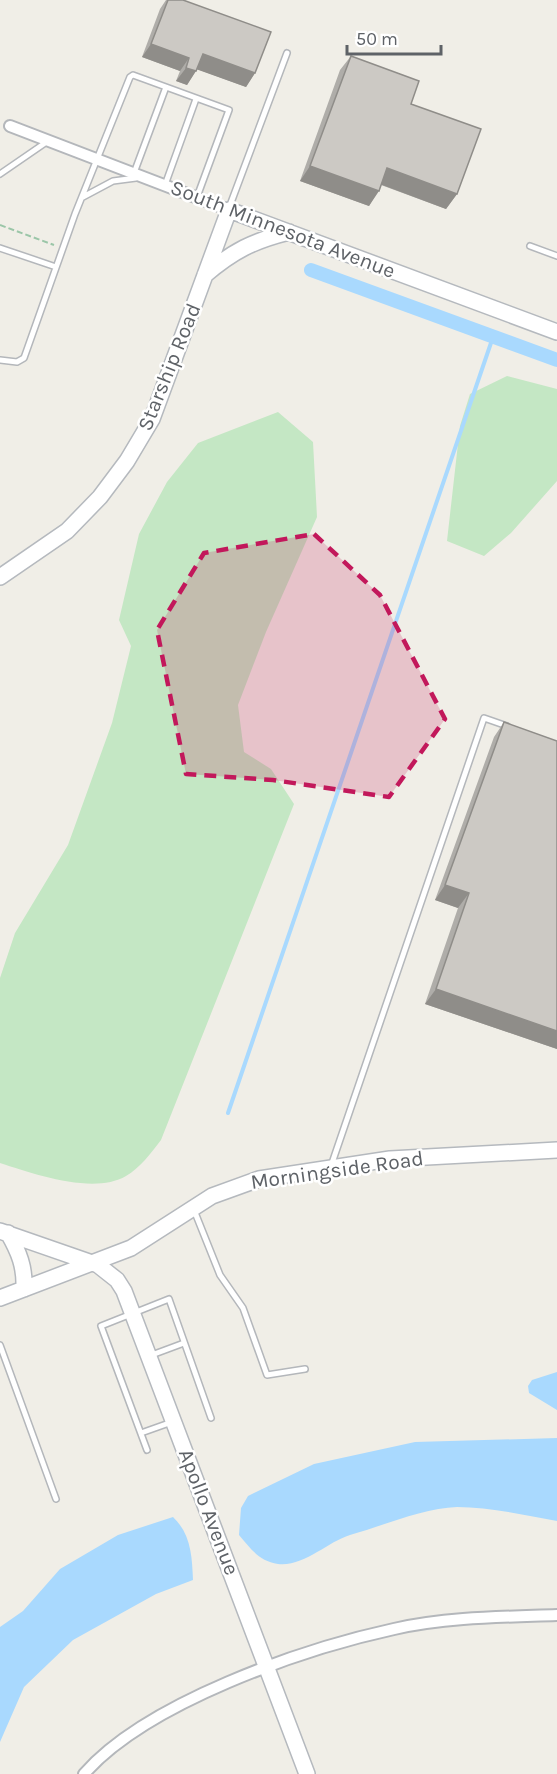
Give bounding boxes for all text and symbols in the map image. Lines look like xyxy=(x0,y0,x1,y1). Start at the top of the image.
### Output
scale bar xyxy=(347,18,442,56)
text: 50 m xyxy=(356,28,398,50)
street label: South Minnesota Avenue xyxy=(167,175,399,283)
street label: Starship Road xyxy=(133,300,205,434)
street label: Morningside Road xyxy=(249,1146,425,1194)
street label: Apollo Avenue xyxy=(174,1446,244,1578)

